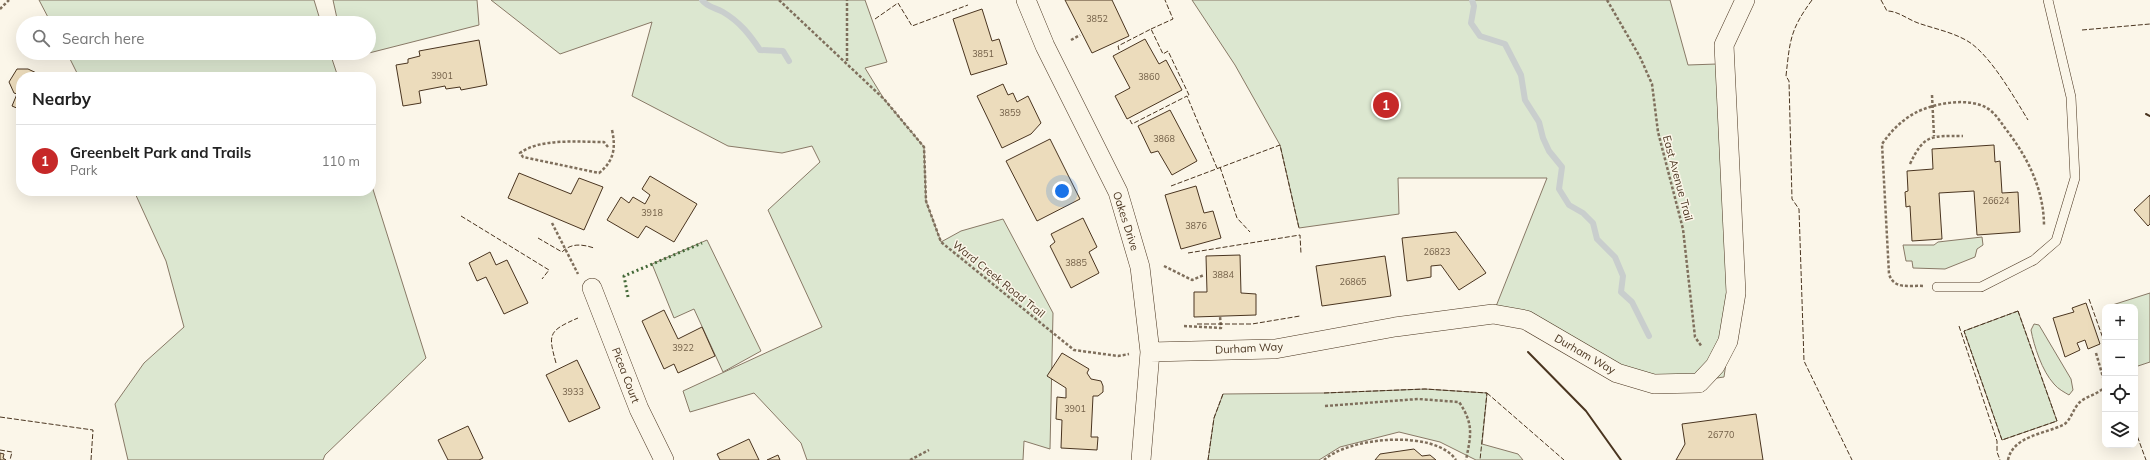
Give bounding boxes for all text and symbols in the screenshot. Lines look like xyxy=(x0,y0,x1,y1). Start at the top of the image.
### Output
house number: 3852 xyxy=(1086,13,1108,24)
search box xyxy=(16,16,376,60)
icon: search xyxy=(30,27,52,49)
text: Search here xyxy=(62,29,144,48)
house number: 3851 xyxy=(972,48,994,59)
house number: 3901 xyxy=(431,70,453,81)
house number: 3860 xyxy=(1138,71,1160,82)
text: Nearby xyxy=(32,88,91,109)
pin: 1 xyxy=(1373,90,1399,120)
house number: 3859 xyxy=(999,107,1021,118)
house number: 3868 xyxy=(1153,133,1175,144)
street label: East Avenue Trail xyxy=(1660,134,1696,222)
text: Greenbelt Park and Trails xyxy=(70,143,251,162)
text: 1 xyxy=(41,153,49,169)
text: 110 m xyxy=(322,153,360,169)
text: Park xyxy=(70,162,97,178)
your location xyxy=(1052,181,1072,201)
street label: Oakes Drive xyxy=(1110,190,1142,252)
house number: 26624 xyxy=(1982,195,2010,206)
house number: 3918 xyxy=(641,207,663,218)
house number: 3876 xyxy=(1185,220,1207,231)
street label: Ward Creek Road Trail xyxy=(950,237,1048,321)
house number: 26823 xyxy=(1423,246,1451,257)
house number: 3885 xyxy=(1065,257,1087,268)
house number: 3884 xyxy=(1212,269,1234,280)
house number: 26865 xyxy=(1339,276,1367,287)
map controls xyxy=(2102,304,2138,448)
button: + xyxy=(2102,304,2138,340)
street label: Durham Way xyxy=(1552,331,1618,377)
street label: Durham Way xyxy=(1215,339,1284,357)
button: − xyxy=(2102,340,2138,376)
house number: 3922 xyxy=(672,342,694,353)
street label: Picea Court xyxy=(609,345,643,405)
button: locate xyxy=(2102,376,2138,412)
house number: 3933 xyxy=(562,386,584,397)
house number: 3901 xyxy=(1064,403,1086,414)
button: layers xyxy=(2102,412,2138,448)
house number: 26770 xyxy=(1707,429,1735,440)

